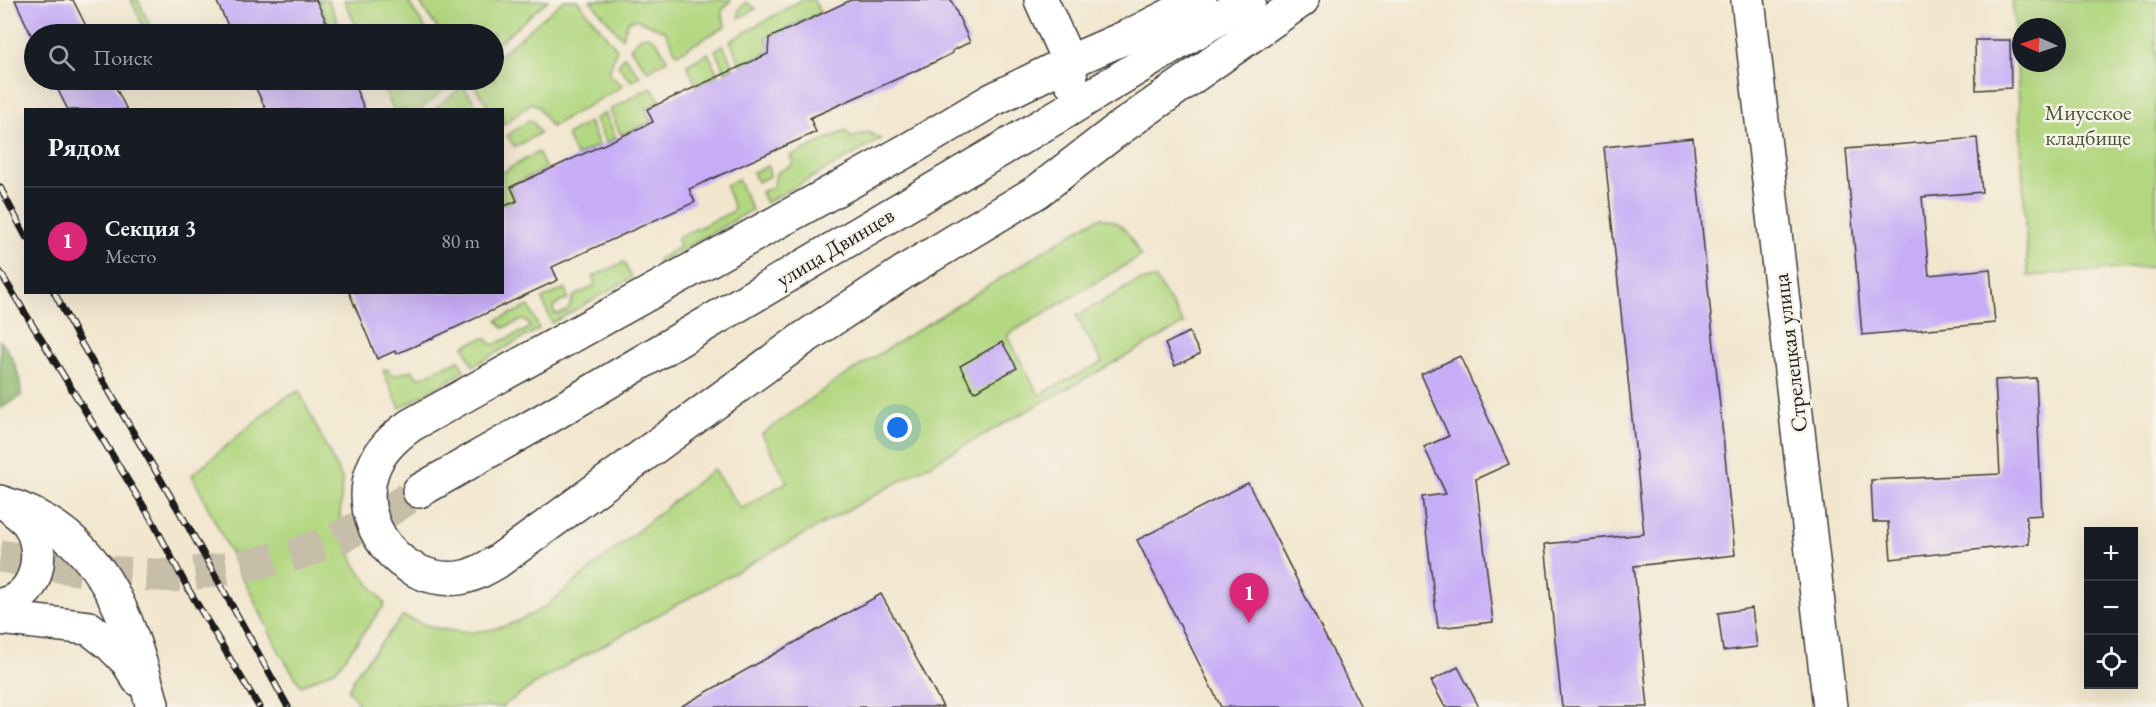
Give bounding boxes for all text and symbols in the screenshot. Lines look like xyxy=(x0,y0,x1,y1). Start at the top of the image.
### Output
north arrow xyxy=(2012,18,2066,72)
search box xyxy=(24,24,504,90)
icon: search xyxy=(45,41,78,74)
text: Поиск xyxy=(93,43,153,72)
park label: Миусское кладбище xyxy=(2044,98,2132,152)
text: Рядом xyxy=(48,130,121,164)
street label: улица Двинцев xyxy=(771,200,899,294)
text: Секция 3 xyxy=(105,214,196,243)
text: 1 xyxy=(62,228,73,254)
text: 80 m xyxy=(441,228,480,254)
text: Место xyxy=(105,243,156,269)
street label: Стрелецкая улица xyxy=(1766,272,1814,434)
your location xyxy=(883,413,912,442)
map controls xyxy=(2084,527,2138,689)
button: + xyxy=(2084,527,2138,581)
pin: 1 xyxy=(1230,574,1268,623)
button: − xyxy=(2084,581,2138,635)
button: locate xyxy=(2084,635,2138,689)

